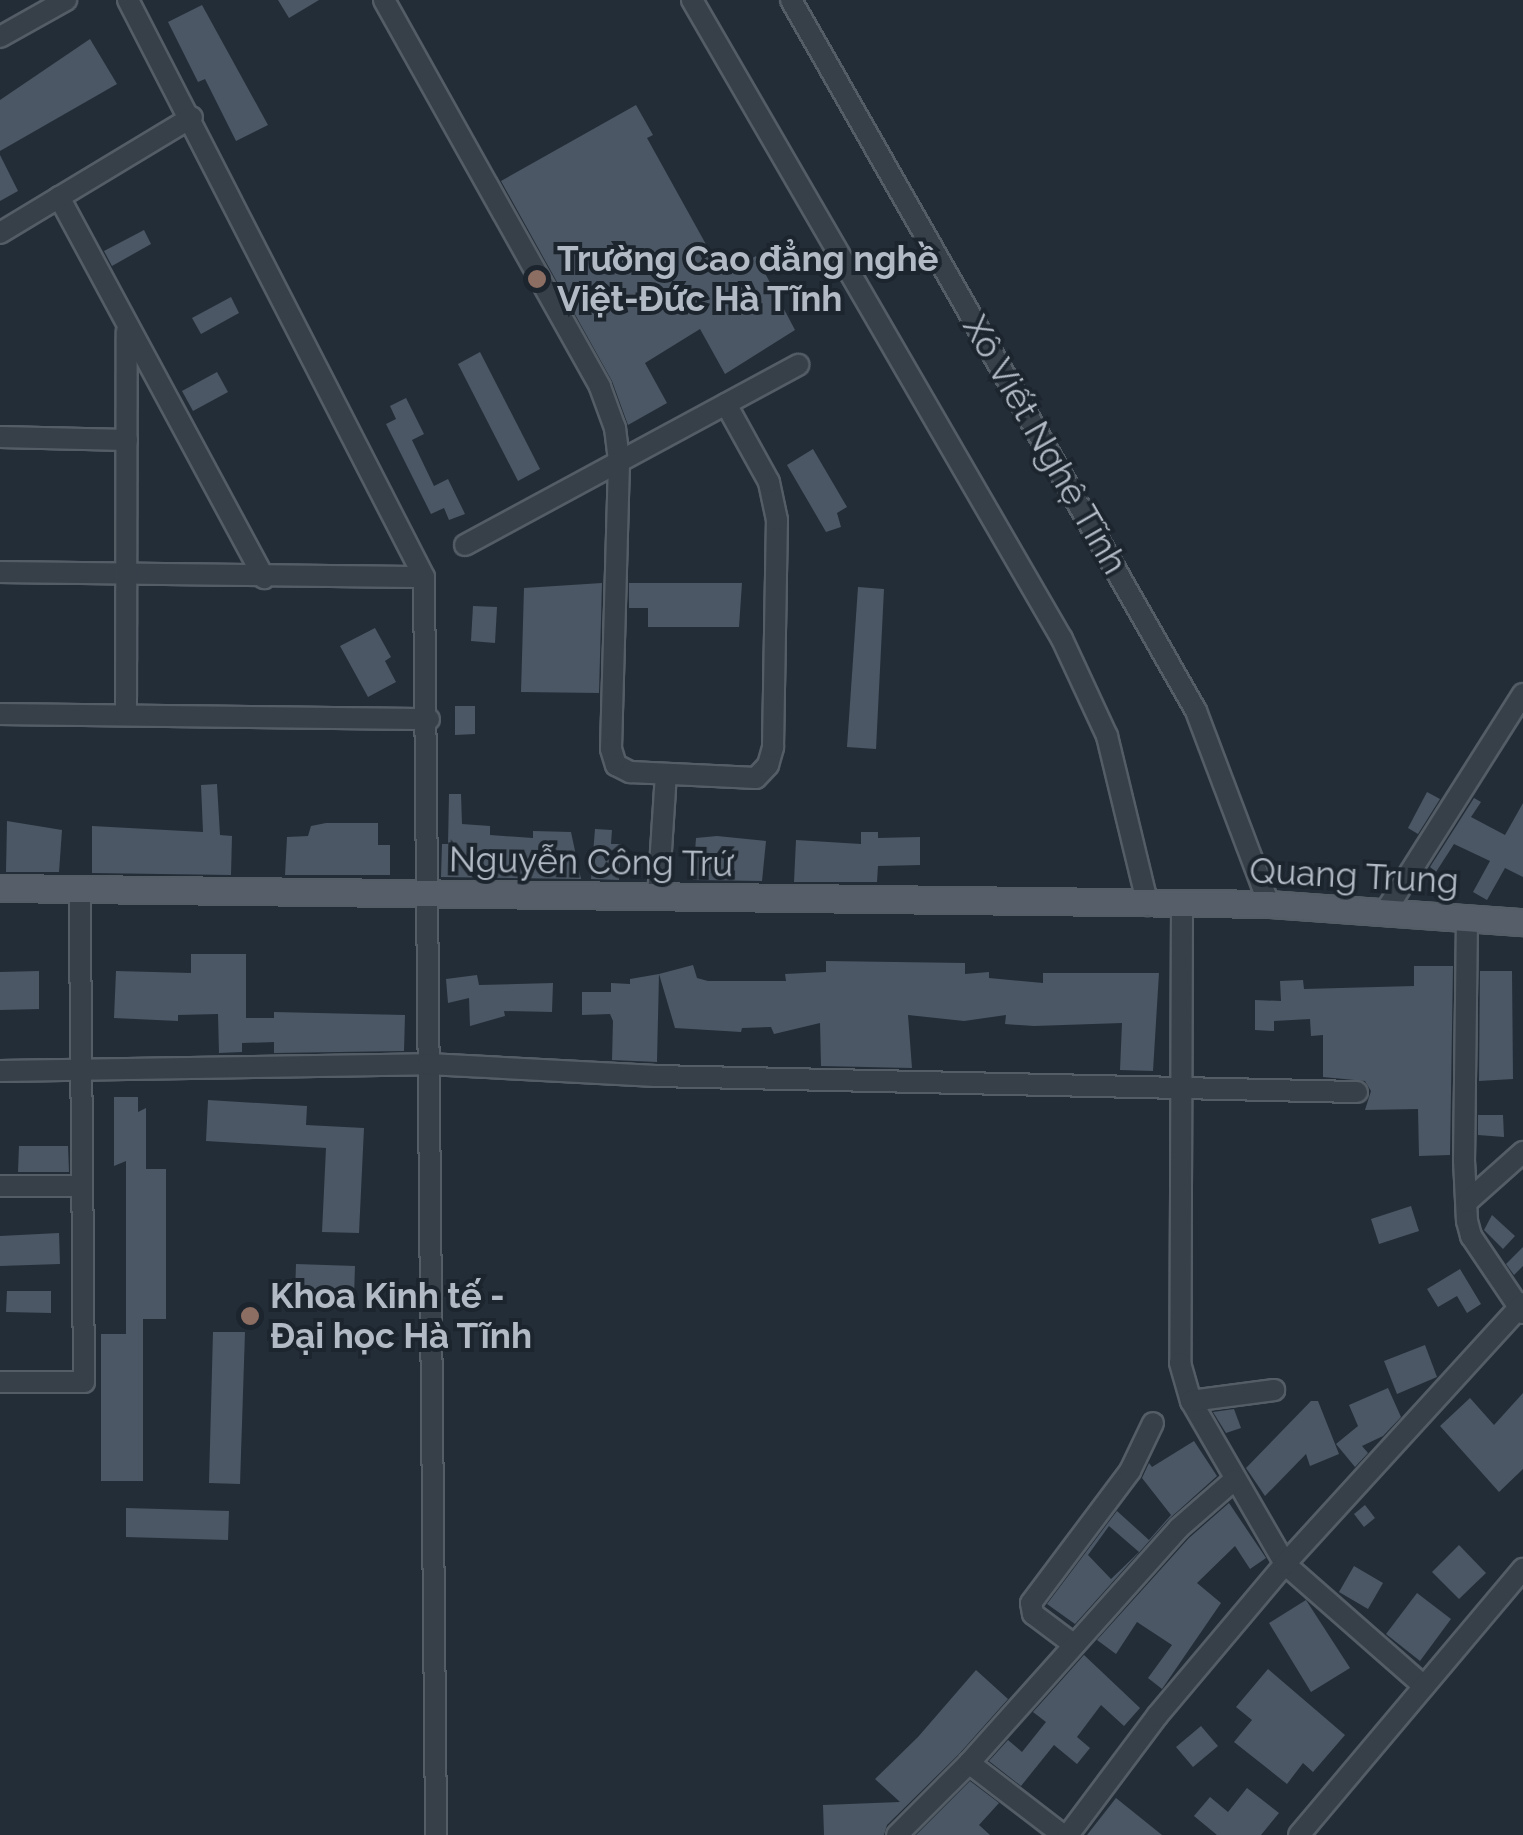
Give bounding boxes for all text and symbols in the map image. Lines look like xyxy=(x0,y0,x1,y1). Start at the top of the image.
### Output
place label: Trường Cao đẳng nghề Việt-Đức Hà Tĩnh xyxy=(557,238,939,320)
marker: Trường Cao đẳng nghề Việt-Đức Hà Tĩnh xyxy=(526,268,548,290)
street label: Xô Viết Nghệ Tĩnh xyxy=(954,308,1136,582)
street label: Nguyễn Công Trứ xyxy=(448,839,734,885)
street label: Quang Trung xyxy=(1248,850,1460,902)
place label: Khoa Kinh tế - Đại học Hà Tĩnh xyxy=(270,1275,533,1357)
marker: Khoa Kinh tế - Đại học Hà Tĩnh xyxy=(239,1305,261,1327)

